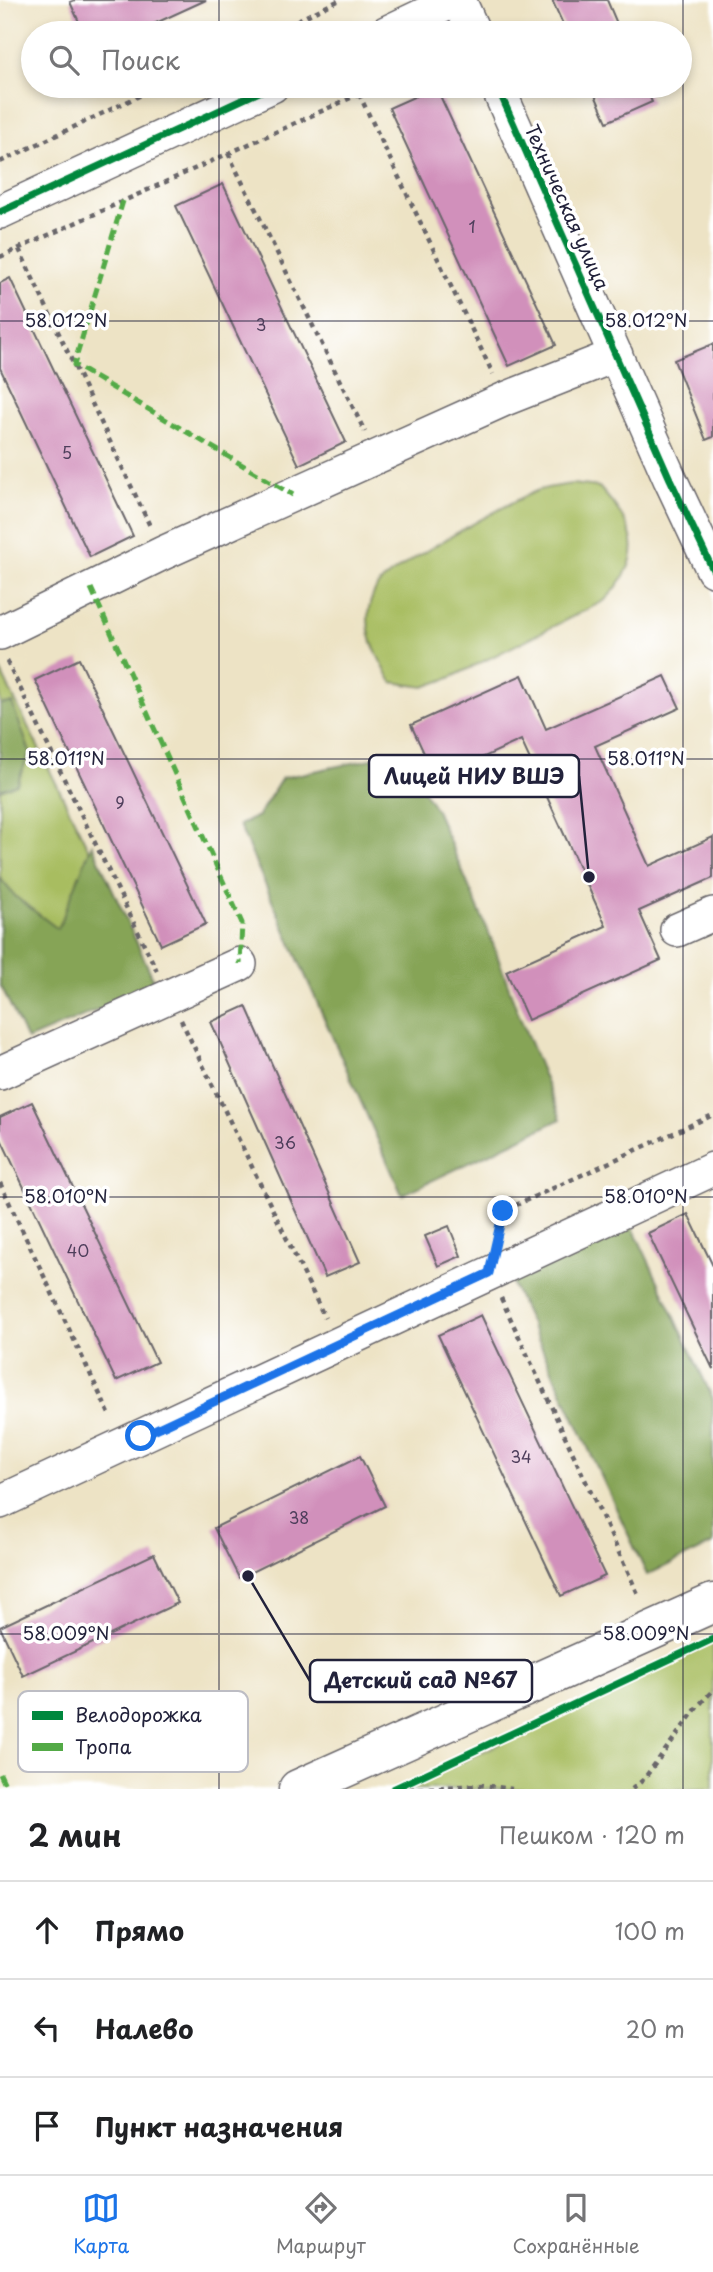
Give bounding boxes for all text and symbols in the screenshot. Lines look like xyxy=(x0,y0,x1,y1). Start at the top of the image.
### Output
search box xyxy=(21,21,692,98)
text: Поиск xyxy=(101,40,180,79)
icon: search xyxy=(45,41,83,79)
street label: Техническая улица xyxy=(519,120,617,295)
house number: 1 xyxy=(468,214,476,238)
text: 58.012°N xyxy=(24,306,108,333)
text: 58.012°N xyxy=(604,306,688,333)
house number: 3 xyxy=(256,312,266,336)
house number: 5 xyxy=(62,440,72,464)
text: 58.011°N xyxy=(27,744,105,771)
text: 58.011°N xyxy=(607,744,685,771)
callout: Лицей НИУ ВШЭ xyxy=(369,755,579,797)
text: Лицей НИУ ВШЭ xyxy=(384,759,564,791)
house number: 9 xyxy=(115,790,125,814)
house number: 36 xyxy=(274,1130,296,1154)
text: 58.010°N xyxy=(24,1182,108,1209)
text: 58.010°N xyxy=(604,1182,688,1209)
route end xyxy=(487,1195,518,1226)
house number: 40 xyxy=(67,1238,89,1262)
route start xyxy=(125,1420,156,1451)
house number: 34 xyxy=(510,1444,532,1468)
house number: 38 xyxy=(289,1505,309,1529)
text: 58.009°N xyxy=(22,1619,110,1646)
text: 58.009°N xyxy=(602,1619,690,1646)
callout: Детский сад №67 xyxy=(310,1660,532,1702)
text: Детский сад №67 xyxy=(324,1663,518,1695)
legend xyxy=(18,1691,248,1772)
text: Велодорожка xyxy=(75,1700,202,1728)
text: Тропа xyxy=(75,1732,132,1760)
text: 2 мин xyxy=(28,1812,122,1857)
text: Пешком · 120 m xyxy=(499,1817,685,1852)
icon: ahead xyxy=(28,1911,66,1949)
text: Прямо xyxy=(95,1911,184,1950)
text: 100 m xyxy=(615,1913,685,1948)
icon: left xyxy=(28,2009,66,2047)
text: Налево xyxy=(95,2009,193,2048)
text: 20 m xyxy=(626,2011,685,2046)
icon: arrive xyxy=(28,2107,66,2145)
text: Пункт назначения xyxy=(95,2107,343,2146)
tab: Карта xyxy=(73,2189,129,2259)
tab: Маршрут xyxy=(276,2189,366,2259)
tab: Сохранённые xyxy=(513,2189,640,2259)

